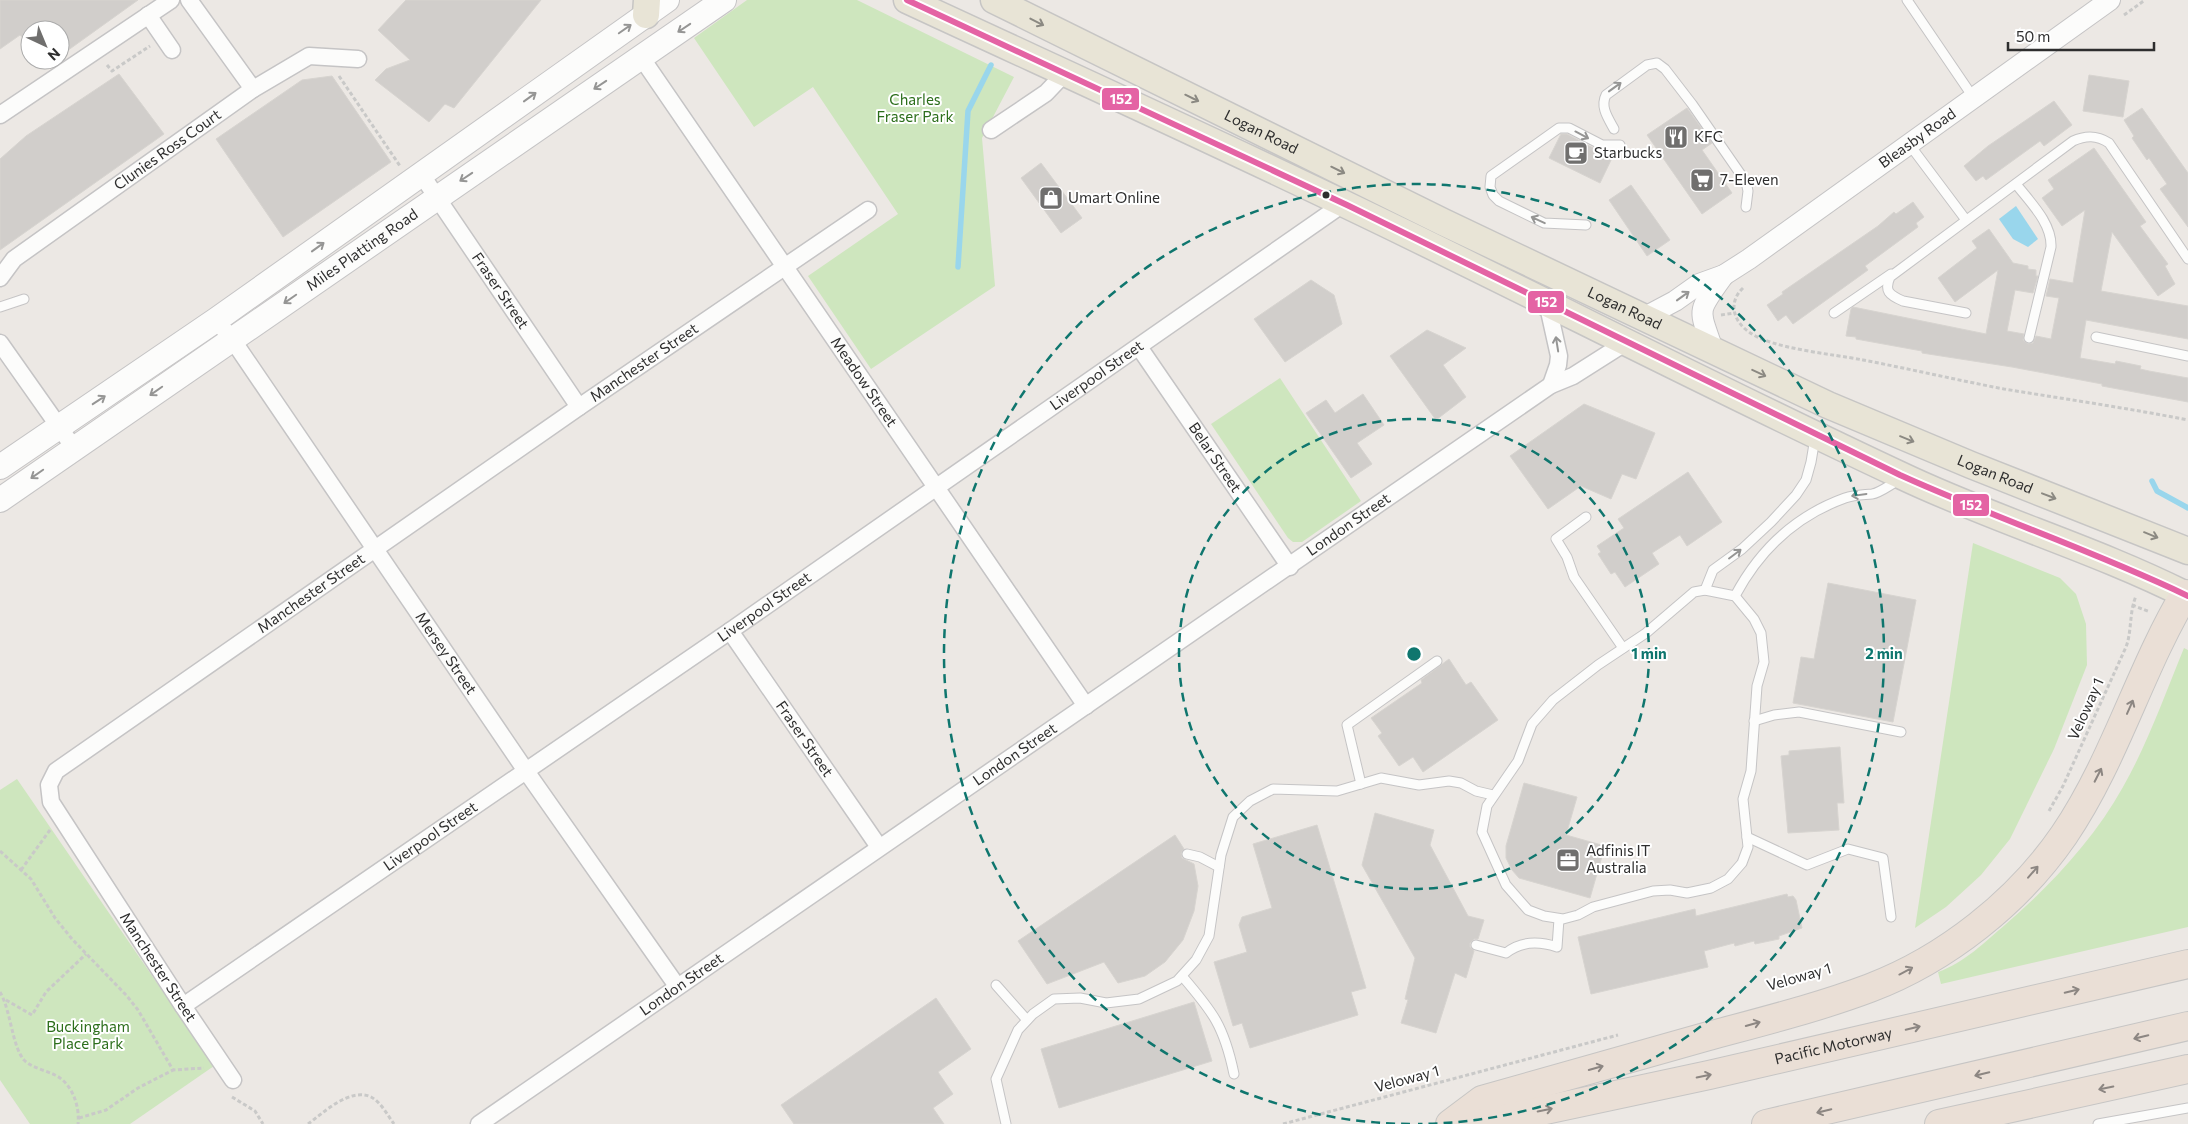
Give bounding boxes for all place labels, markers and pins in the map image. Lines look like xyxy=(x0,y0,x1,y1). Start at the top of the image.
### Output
restaurant icon: KFC xyxy=(1663,124,1689,150)
place label: KFC xyxy=(1694,127,1723,145)
cafe icon: Starbucks xyxy=(1563,140,1589,166)
place label: Starbucks xyxy=(1594,143,1662,161)
supermarket icon: 7-Eleven xyxy=(1689,167,1715,193)
place label: 7-Eleven xyxy=(1720,170,1779,188)
shop icon: Umart Online xyxy=(1038,185,1064,211)
place label: Umart Online xyxy=(1068,188,1160,206)
unlabelled marker xyxy=(1321,190,1331,200)
centre of rings xyxy=(1405,645,1423,663)
place label: Adfinis IT Australia xyxy=(1586,841,1651,876)
office icon: Adfinis IT Australia xyxy=(1555,847,1581,873)

